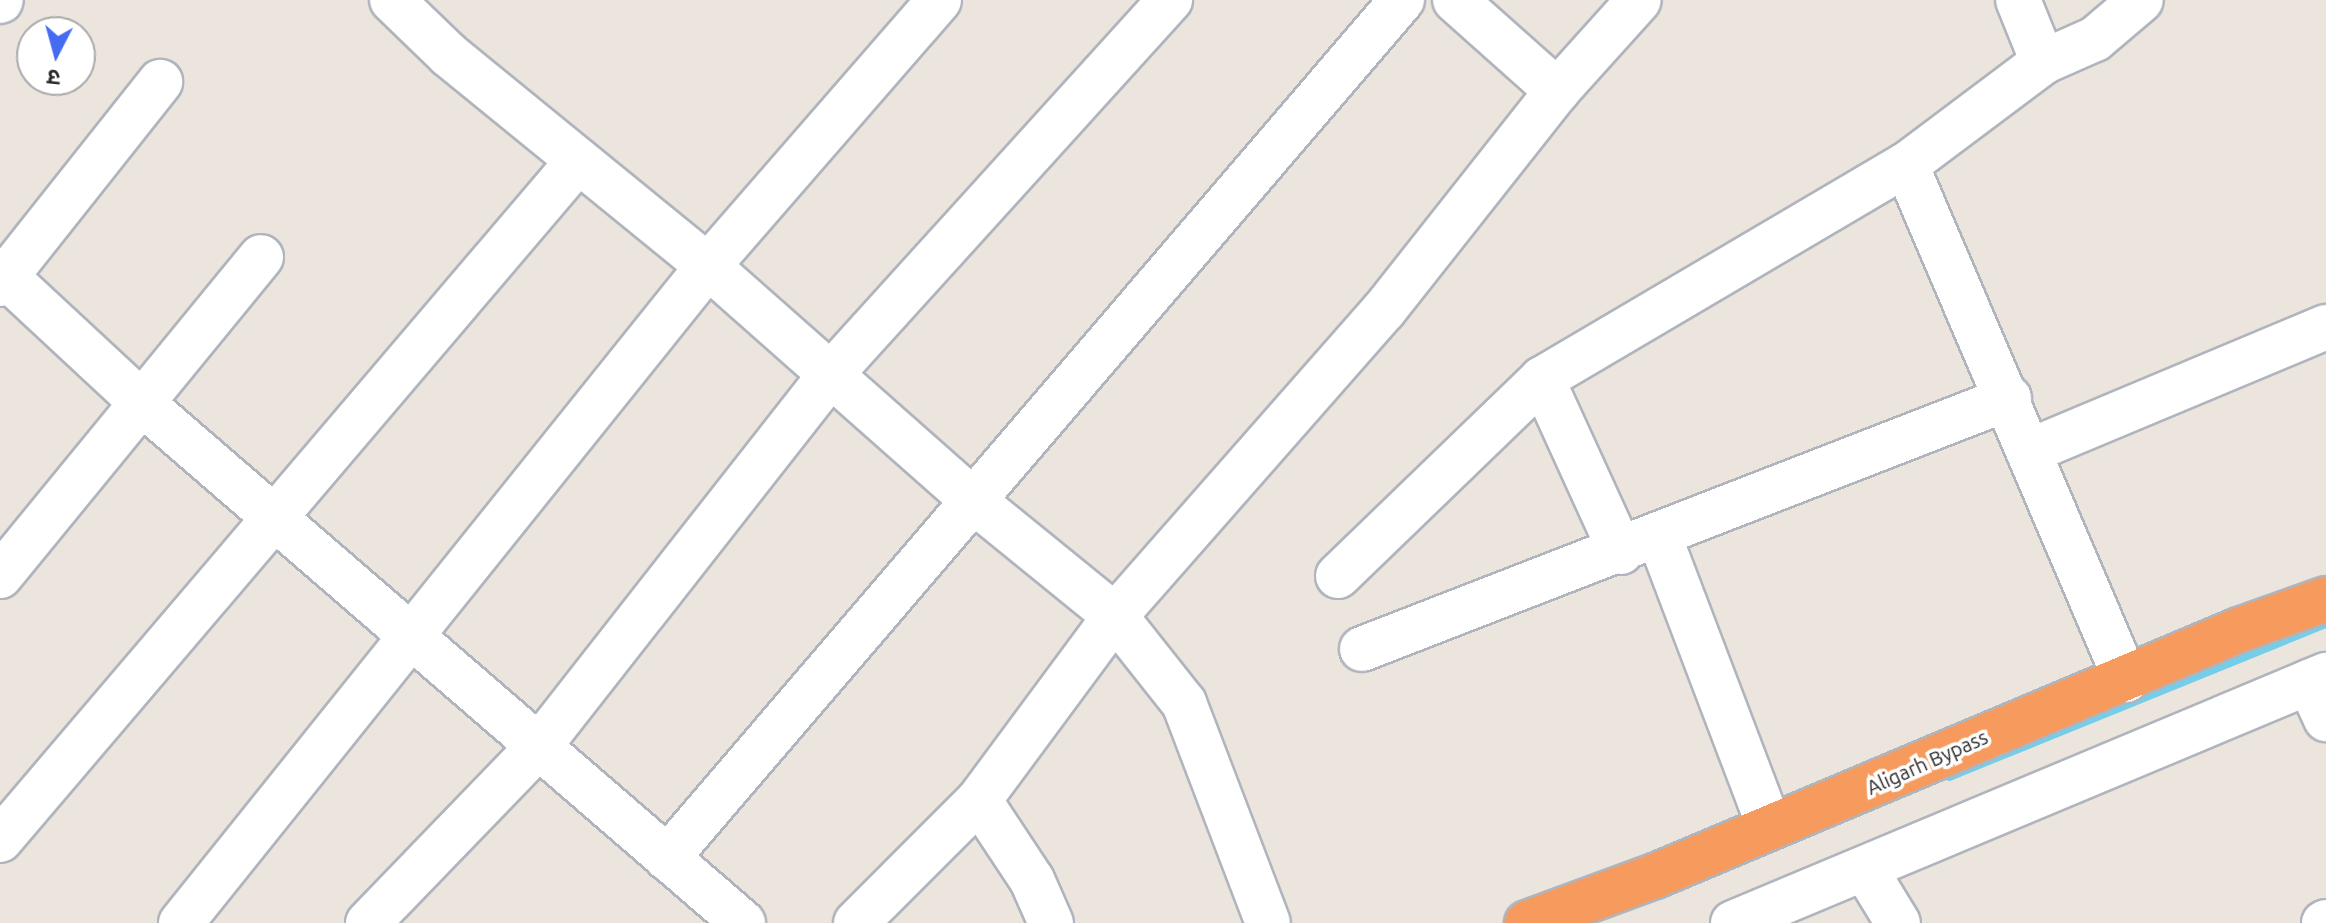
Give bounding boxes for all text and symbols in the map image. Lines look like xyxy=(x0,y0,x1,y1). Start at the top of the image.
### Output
north arrow xyxy=(16,16,96,96)
text: उ xyxy=(46,65,61,91)
street label: Aligarh Bypass xyxy=(1863,725,1991,799)

